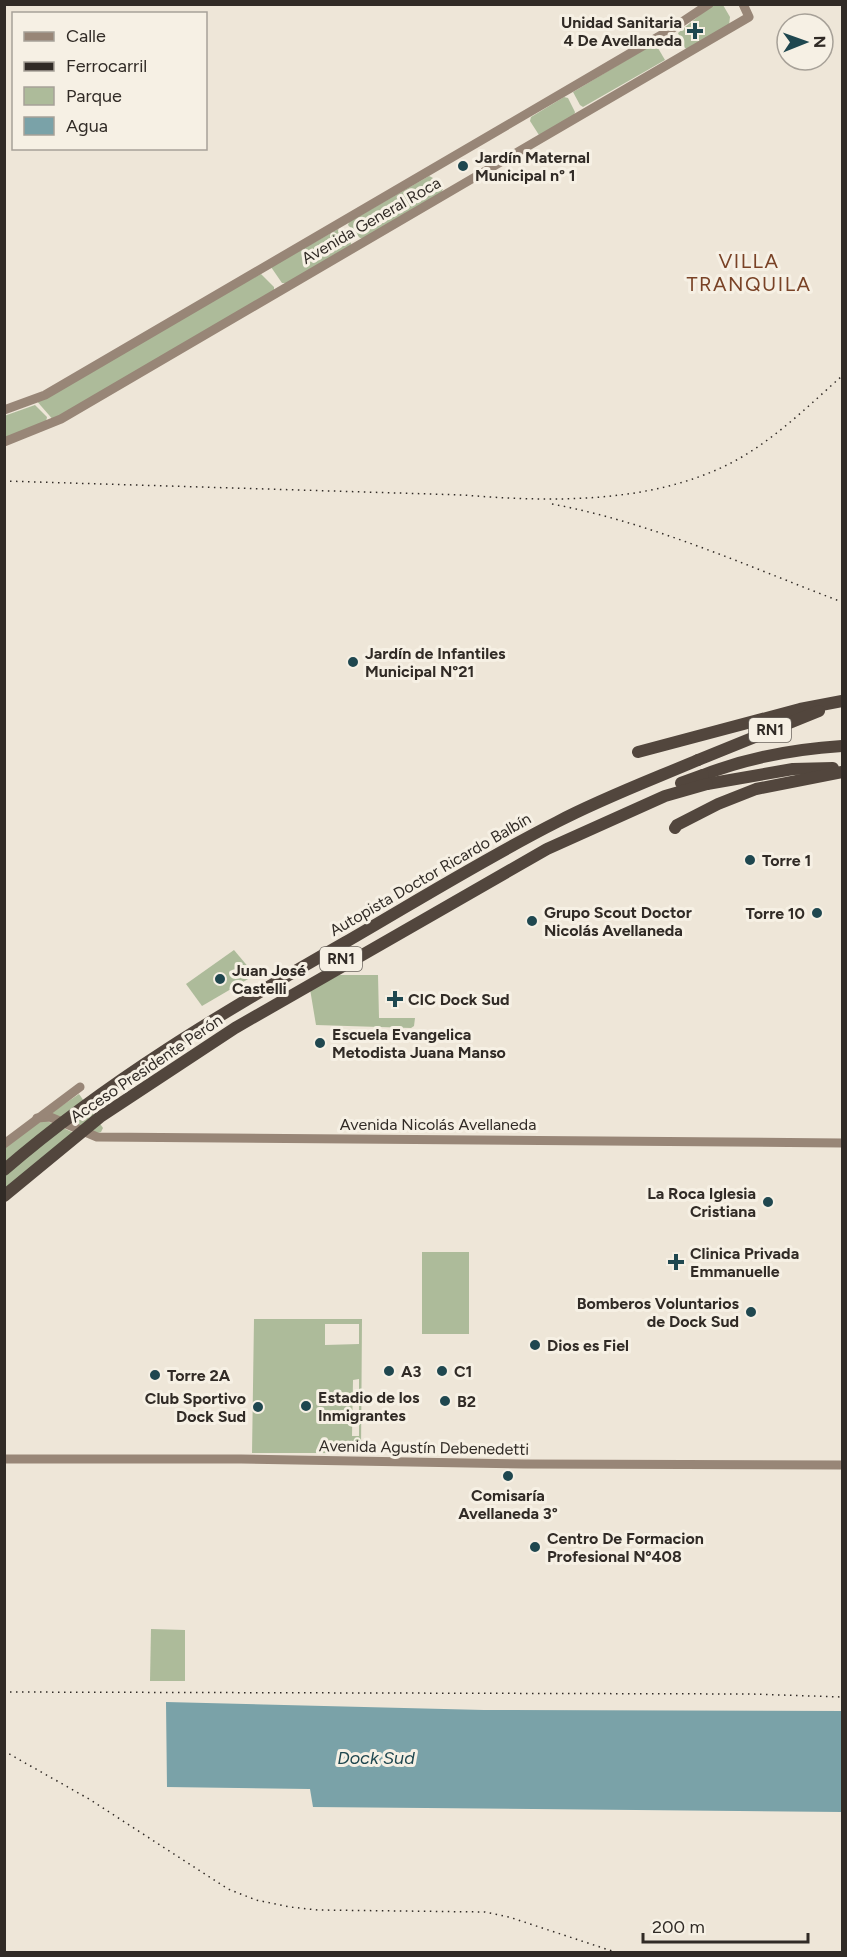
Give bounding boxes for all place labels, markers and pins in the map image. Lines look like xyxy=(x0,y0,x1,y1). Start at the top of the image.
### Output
place label: Unidad Sanitaria 4 De Avellaneda xyxy=(561,13,682,50)
marker: Unidad Sanitaria 4 De Avellaneda xyxy=(686,22,704,40)
place label: Jardín Maternal Municipal n° 1 xyxy=(475,148,590,185)
marker: Jardín Maternal Municipal n° 1 xyxy=(456,159,470,173)
place label: Jardín de Infantiles Municipal N°21 xyxy=(365,644,506,681)
marker: Jardín de Infantiles Municipal N°21 xyxy=(346,655,360,669)
place label: Torre 1 xyxy=(762,851,811,870)
marker: Torre 1 xyxy=(743,853,757,867)
place label: Grupo Scout Doctor Nicolás Avellaneda xyxy=(544,903,692,940)
place label: Torre 10 xyxy=(745,904,805,923)
marker: Torre 10 xyxy=(810,906,824,920)
marker: Grupo Scout Doctor Nicolás Avellaneda xyxy=(525,914,539,928)
place label: Juan José Castelli xyxy=(232,961,306,998)
marker: Juan José Castelli xyxy=(213,972,227,986)
marker: CIC Dock Sud xyxy=(386,990,404,1008)
place label: CIC Dock Sud xyxy=(408,990,510,1009)
place label: Escuela Evangelica Metodista Juana Manso xyxy=(332,1025,506,1062)
marker: Escuela Evangelica Metodista Juana Manso xyxy=(313,1036,327,1050)
place label: La Roca Iglesia Cristiana xyxy=(647,1184,756,1221)
marker: La Roca Iglesia Cristiana xyxy=(761,1195,775,1209)
place label: Clinica Privada Emmanuelle xyxy=(690,1244,799,1281)
marker: Clinica Privada Emmanuelle xyxy=(667,1253,685,1271)
place label: Bomberos Voluntarios de Dock Sud xyxy=(577,1294,740,1331)
marker: Bomberos Voluntarios de Dock Sud xyxy=(744,1305,758,1319)
place label: Dios es Fiel xyxy=(547,1336,629,1355)
marker: Dios es Fiel xyxy=(528,1338,542,1352)
place label: A3 xyxy=(401,1362,421,1381)
place label: C1 xyxy=(454,1362,472,1381)
marker: A3 xyxy=(382,1364,396,1378)
marker: C1 xyxy=(435,1364,449,1378)
place label: Torre 2A xyxy=(167,1366,231,1385)
marker: Torre 2A xyxy=(148,1368,162,1382)
place label: Estadio de los Inmigrantes xyxy=(318,1388,420,1425)
place label: Club Sportivo Dock Sud xyxy=(145,1389,246,1426)
place label: B2 xyxy=(457,1392,476,1411)
marker: B2 xyxy=(438,1394,452,1408)
marker: Estadio de los Inmigrantes xyxy=(299,1399,313,1413)
marker: Club Sportivo Dock Sud xyxy=(251,1400,265,1414)
marker: Comisaría Avellaneda 3° xyxy=(501,1469,515,1483)
place label: Comisaría Avellaneda 3° xyxy=(458,1486,558,1523)
place label: Centro De Formacion Profesional Nº408 xyxy=(547,1529,704,1566)
marker: Centro De Formacion Profesional Nº408 xyxy=(528,1540,542,1554)

